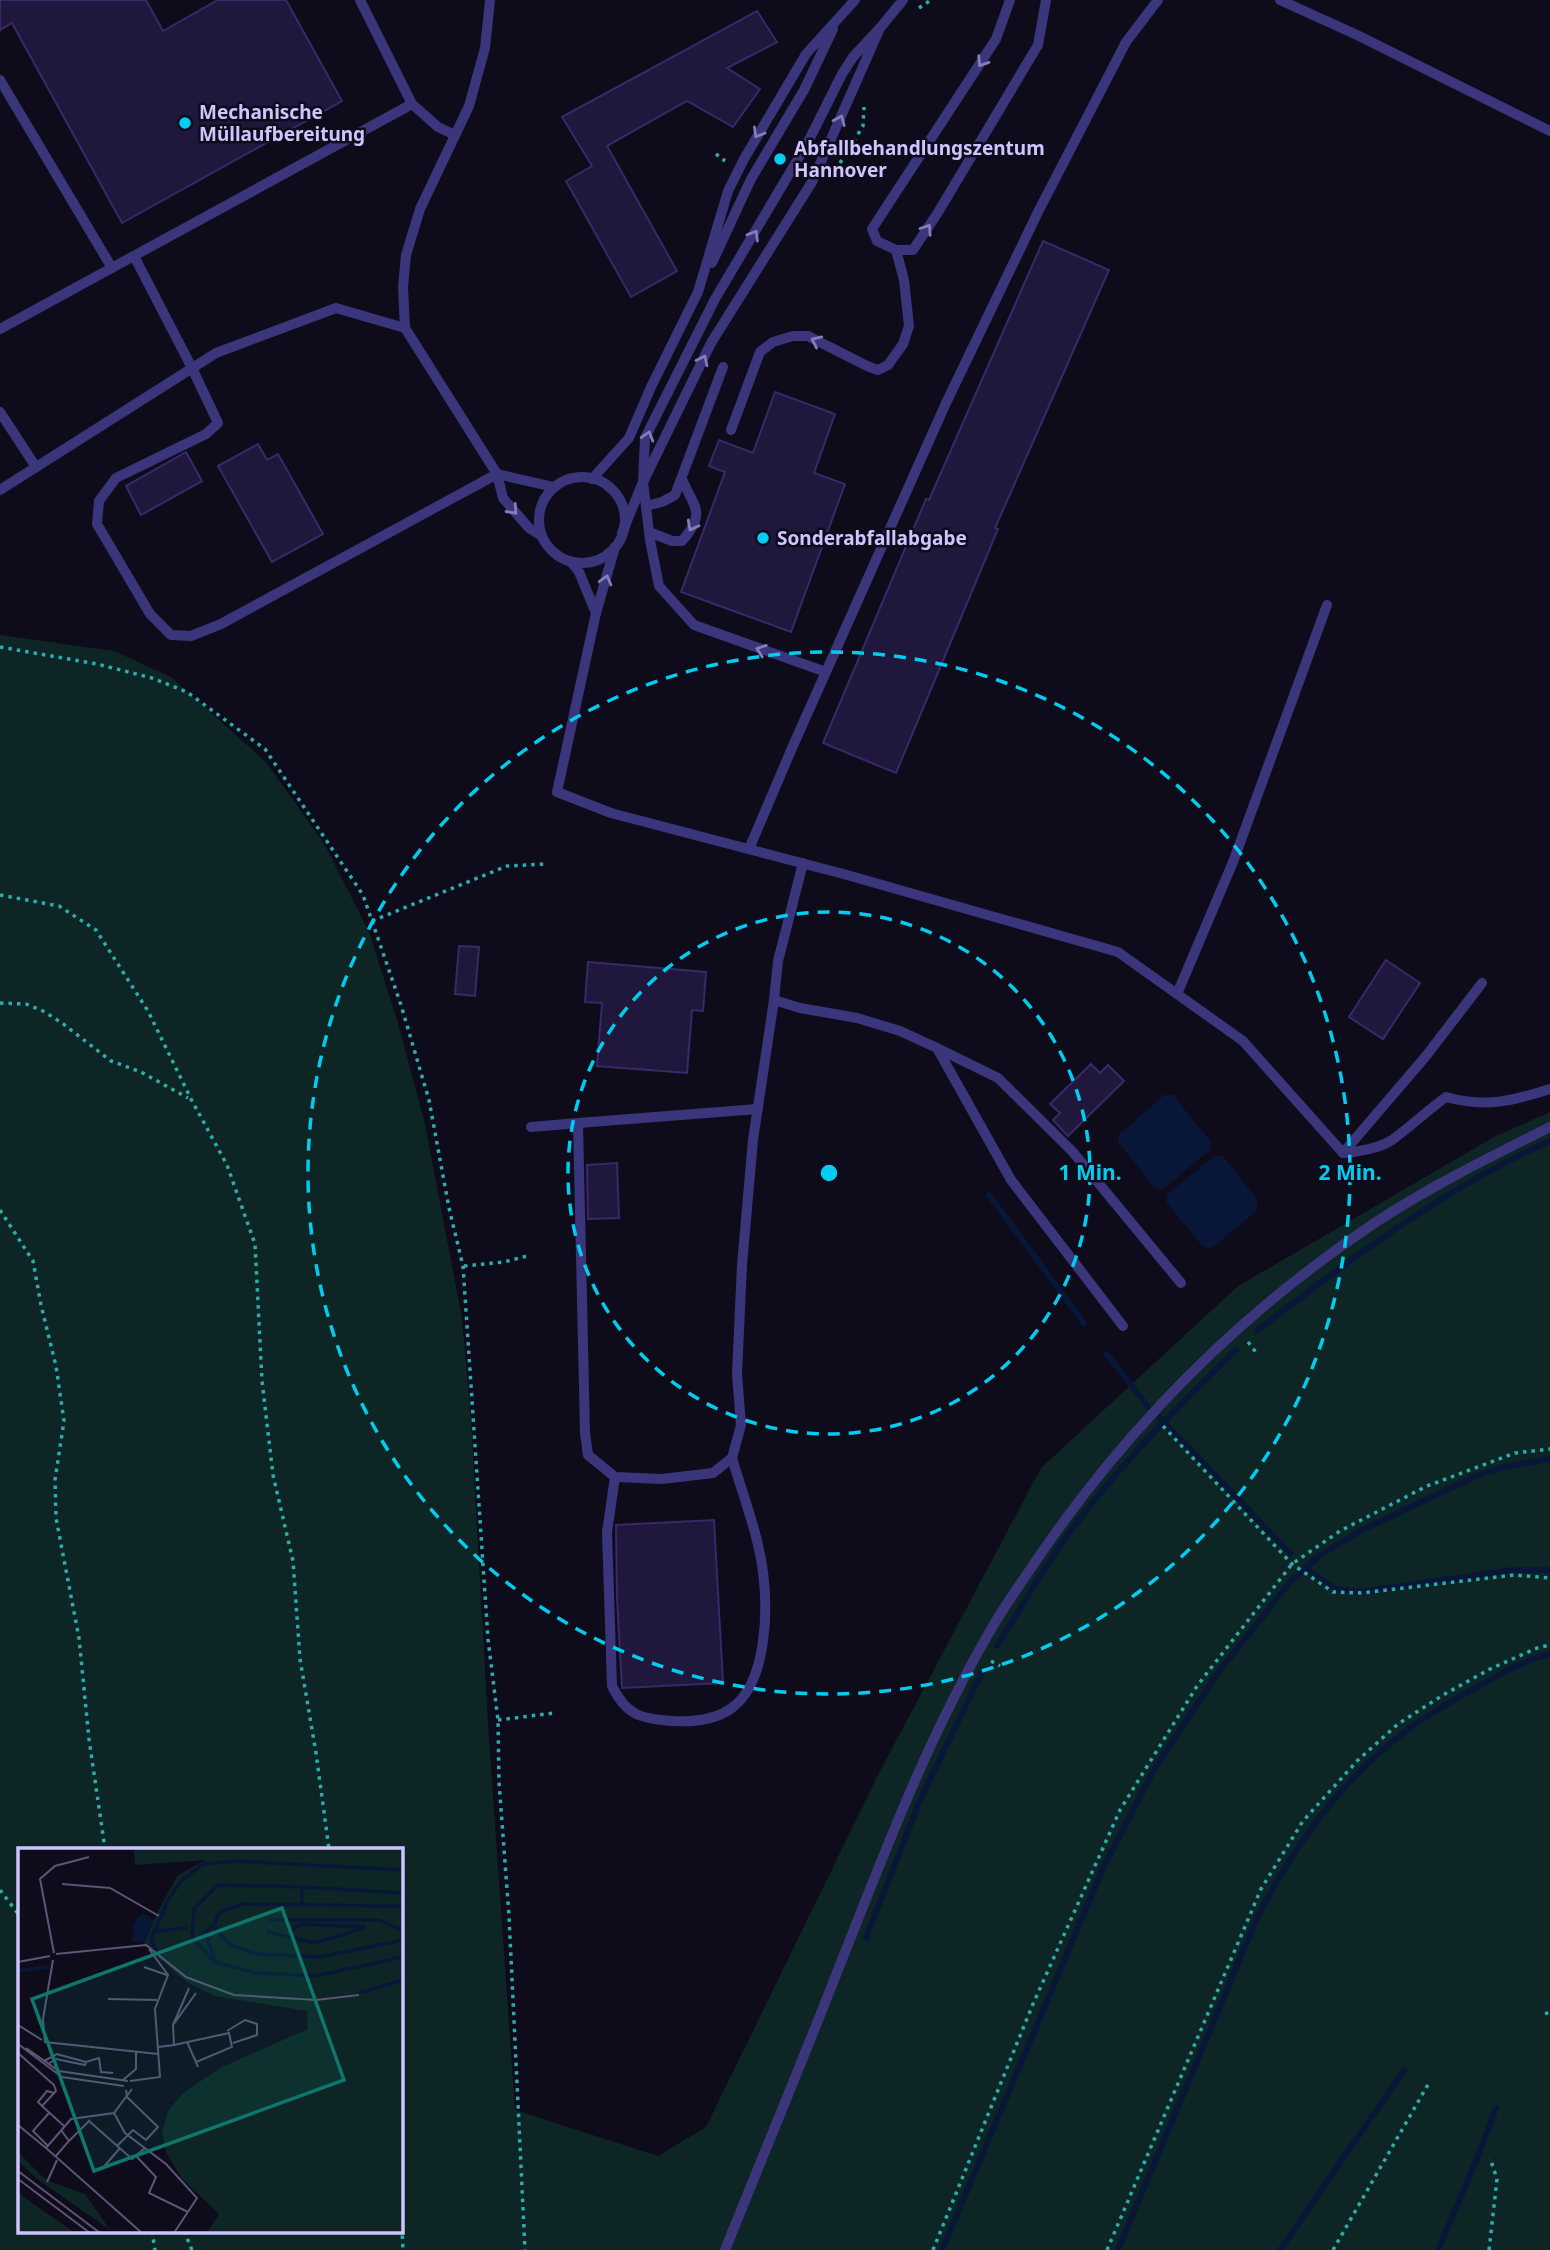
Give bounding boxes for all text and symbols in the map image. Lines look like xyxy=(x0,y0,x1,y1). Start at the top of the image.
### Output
one-way arrow xyxy=(977,54,990,67)
place label: Mechanische Müllaufbereitung xyxy=(199,99,365,147)
marker: Mechanische Müllaufbereitung xyxy=(177,115,193,131)
one-way arrow xyxy=(832,115,846,128)
one-way arrow xyxy=(753,126,766,138)
place label: Abfallbehandlungszentum Hannover xyxy=(794,135,1045,183)
marker: Abfallbehandlungszentum Hannover xyxy=(772,151,788,167)
one-way arrow xyxy=(919,224,931,237)
one-way arrow xyxy=(746,229,759,242)
one-way arrow xyxy=(811,335,823,349)
one-way arrow xyxy=(694,355,708,367)
one-way arrow xyxy=(640,430,655,442)
one-way arrow xyxy=(504,502,517,515)
one-way arrow xyxy=(686,519,700,532)
place label: Sonderabfallabgabe xyxy=(777,525,967,551)
marker: Sonderabfallabgabe xyxy=(755,530,771,546)
one-way arrow xyxy=(597,574,612,586)
one-way arrow xyxy=(756,644,768,658)
text: 1 Min. xyxy=(1058,1158,1122,1186)
text: 2 Min. xyxy=(1318,1158,1382,1186)
centre of rings xyxy=(817,1161,841,1185)
inset map xyxy=(18,1848,402,2232)

